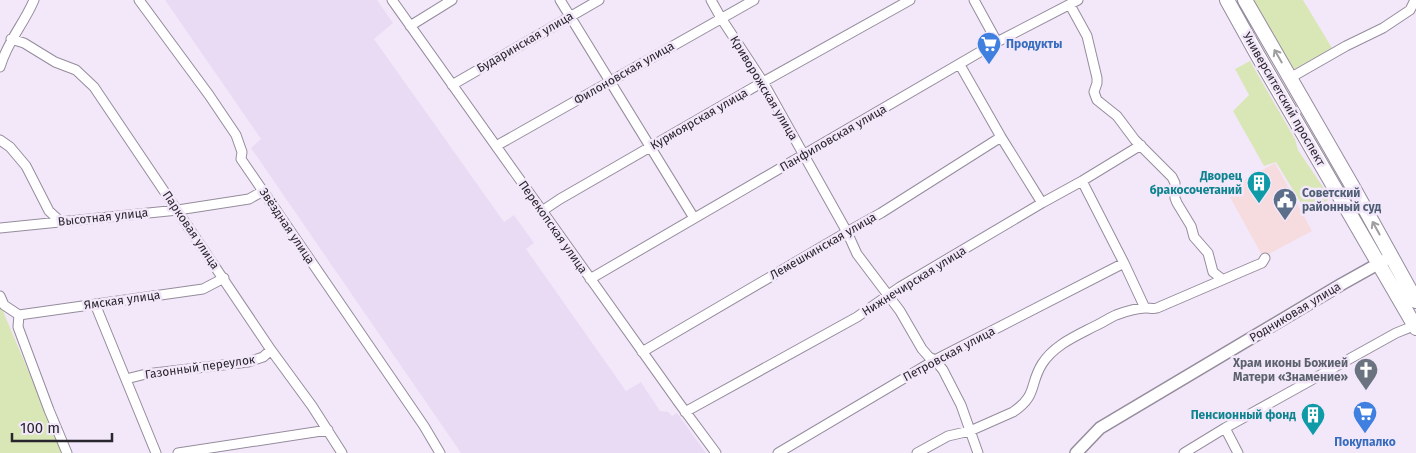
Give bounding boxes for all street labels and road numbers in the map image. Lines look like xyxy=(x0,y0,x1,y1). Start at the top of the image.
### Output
street label: Бударинская улица xyxy=(474,9,576,75)
street label: Университетский проспект xyxy=(1240,30,1328,169)
street label: Криворожская улица xyxy=(727,33,801,143)
street label: Филоновская улица xyxy=(571,39,677,107)
street label: Курмоярская улица xyxy=(648,85,750,153)
street label: Панфиловская улица xyxy=(777,102,889,174)
street label: Перекопская улица xyxy=(516,178,590,276)
street label: Звёздная улица xyxy=(256,185,318,267)
street label: Парковая улица xyxy=(160,188,222,272)
street label: Высотная улица xyxy=(57,205,149,229)
street label: Лемешкинская улица xyxy=(767,210,879,282)
street label: Нижнечирская улица xyxy=(859,243,969,319)
street label: Родниковая улица xyxy=(1247,279,1343,345)
street label: Ямская улица xyxy=(83,288,161,312)
street label: Петровская улица xyxy=(901,324,997,384)
street label: Газонный переулок xyxy=(144,352,257,382)

